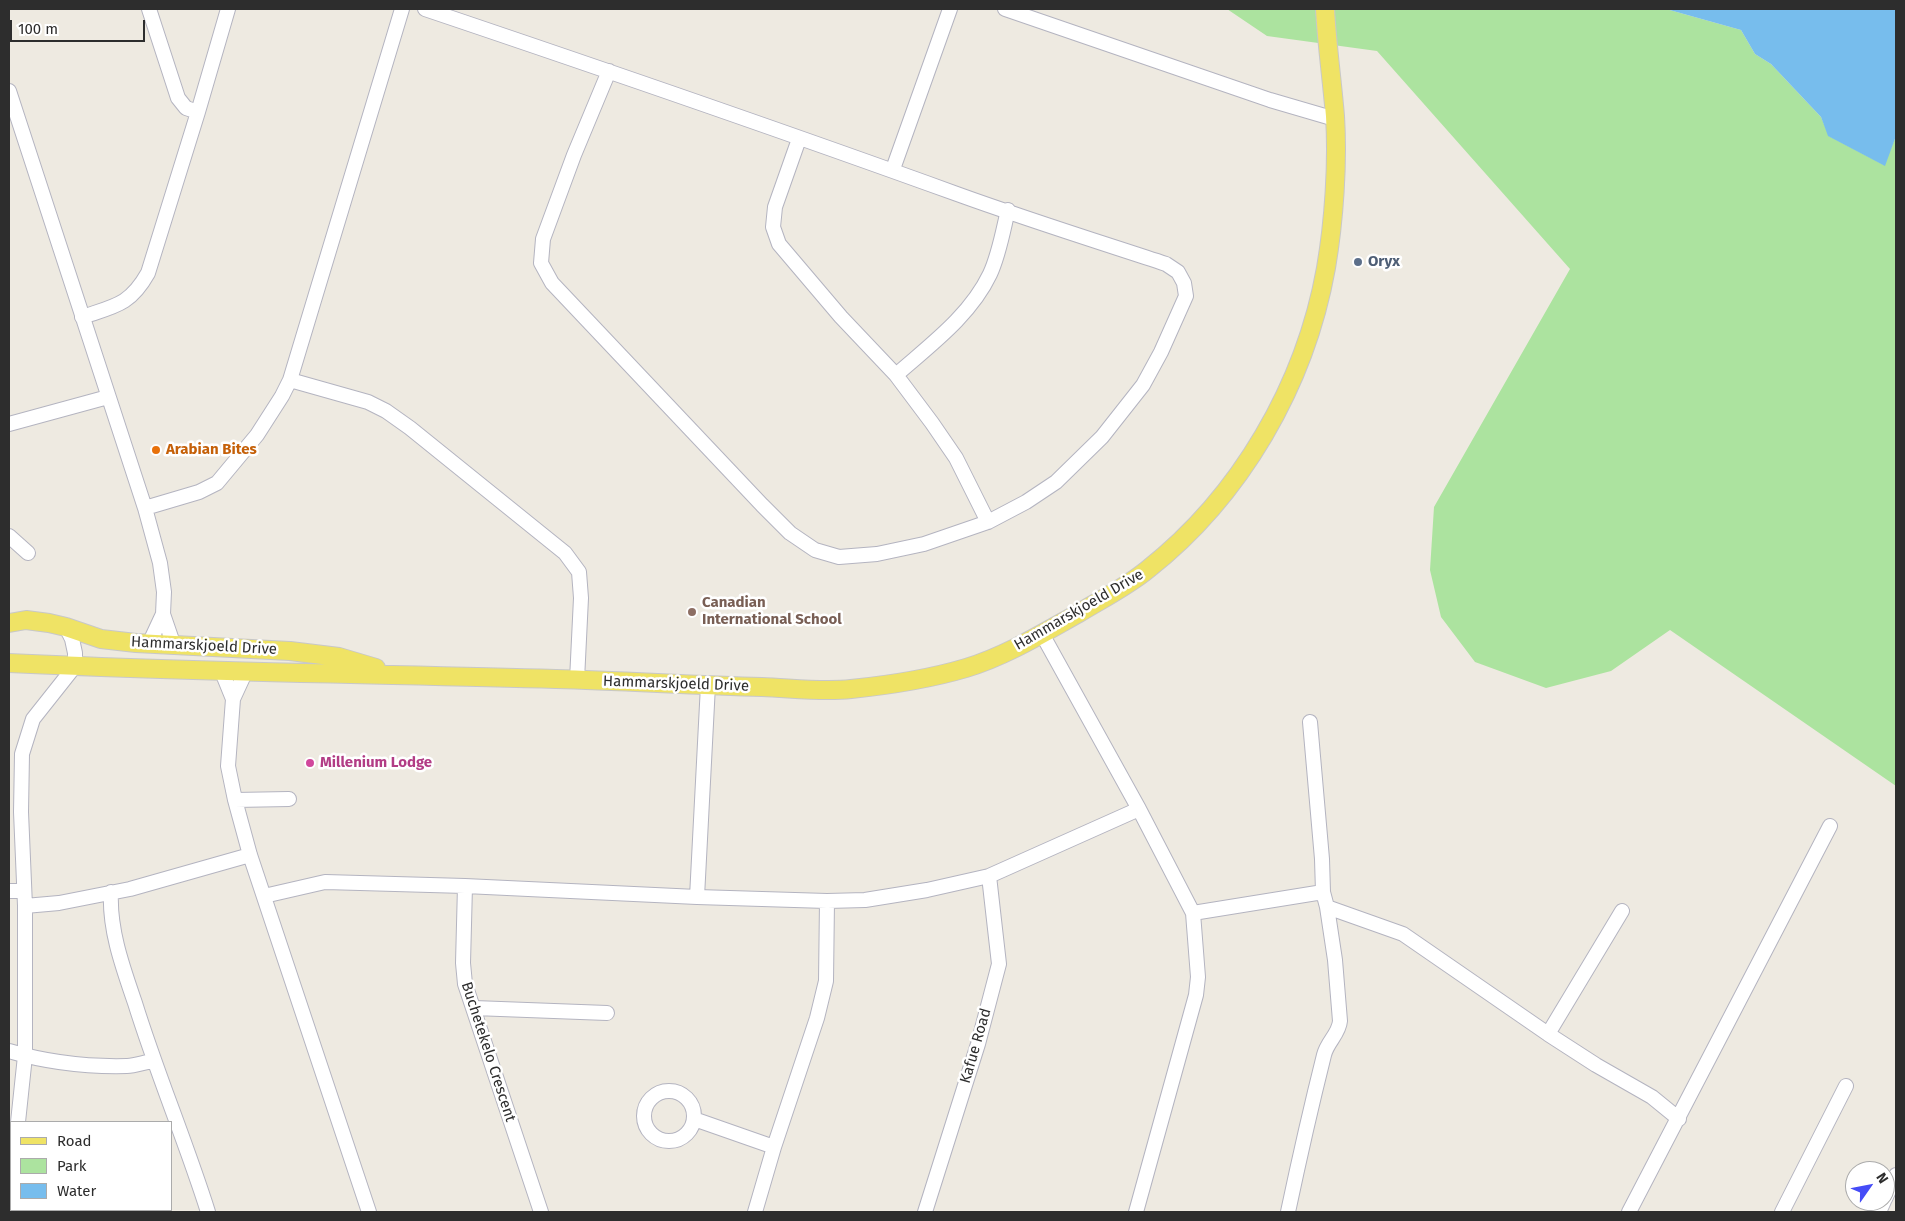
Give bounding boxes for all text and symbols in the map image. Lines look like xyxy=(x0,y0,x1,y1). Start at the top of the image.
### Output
scale bar xyxy=(12,10,148,42)
text: 100 m xyxy=(18,20,58,38)
place label: Oryx xyxy=(1368,253,1400,271)
marker: Oryx xyxy=(1352,256,1364,268)
place label: Arabian Bites xyxy=(166,441,257,459)
marker: Arabian Bites xyxy=(150,444,162,456)
street label: Hammarskjoeld Drive xyxy=(1011,566,1147,654)
place label: Canadian International School xyxy=(702,594,842,629)
marker: Canadian International School xyxy=(686,606,698,618)
street label: Hammarskjoeld Drive xyxy=(131,633,277,659)
street label: Hammarskjoeld Drive xyxy=(603,672,749,696)
place label: Millenium Lodge xyxy=(320,754,432,772)
marker: Millenium Lodge xyxy=(304,757,316,769)
street label: Buchetekelo Crescent xyxy=(457,980,519,1124)
street label: Kafue Road xyxy=(957,1006,995,1086)
legend xyxy=(10,1121,172,1211)
text: Road xyxy=(57,1132,92,1150)
text: Park xyxy=(57,1157,87,1175)
north arrow xyxy=(1845,1161,1895,1211)
text: N xyxy=(1872,1170,1892,1187)
text: Water xyxy=(57,1182,96,1200)

